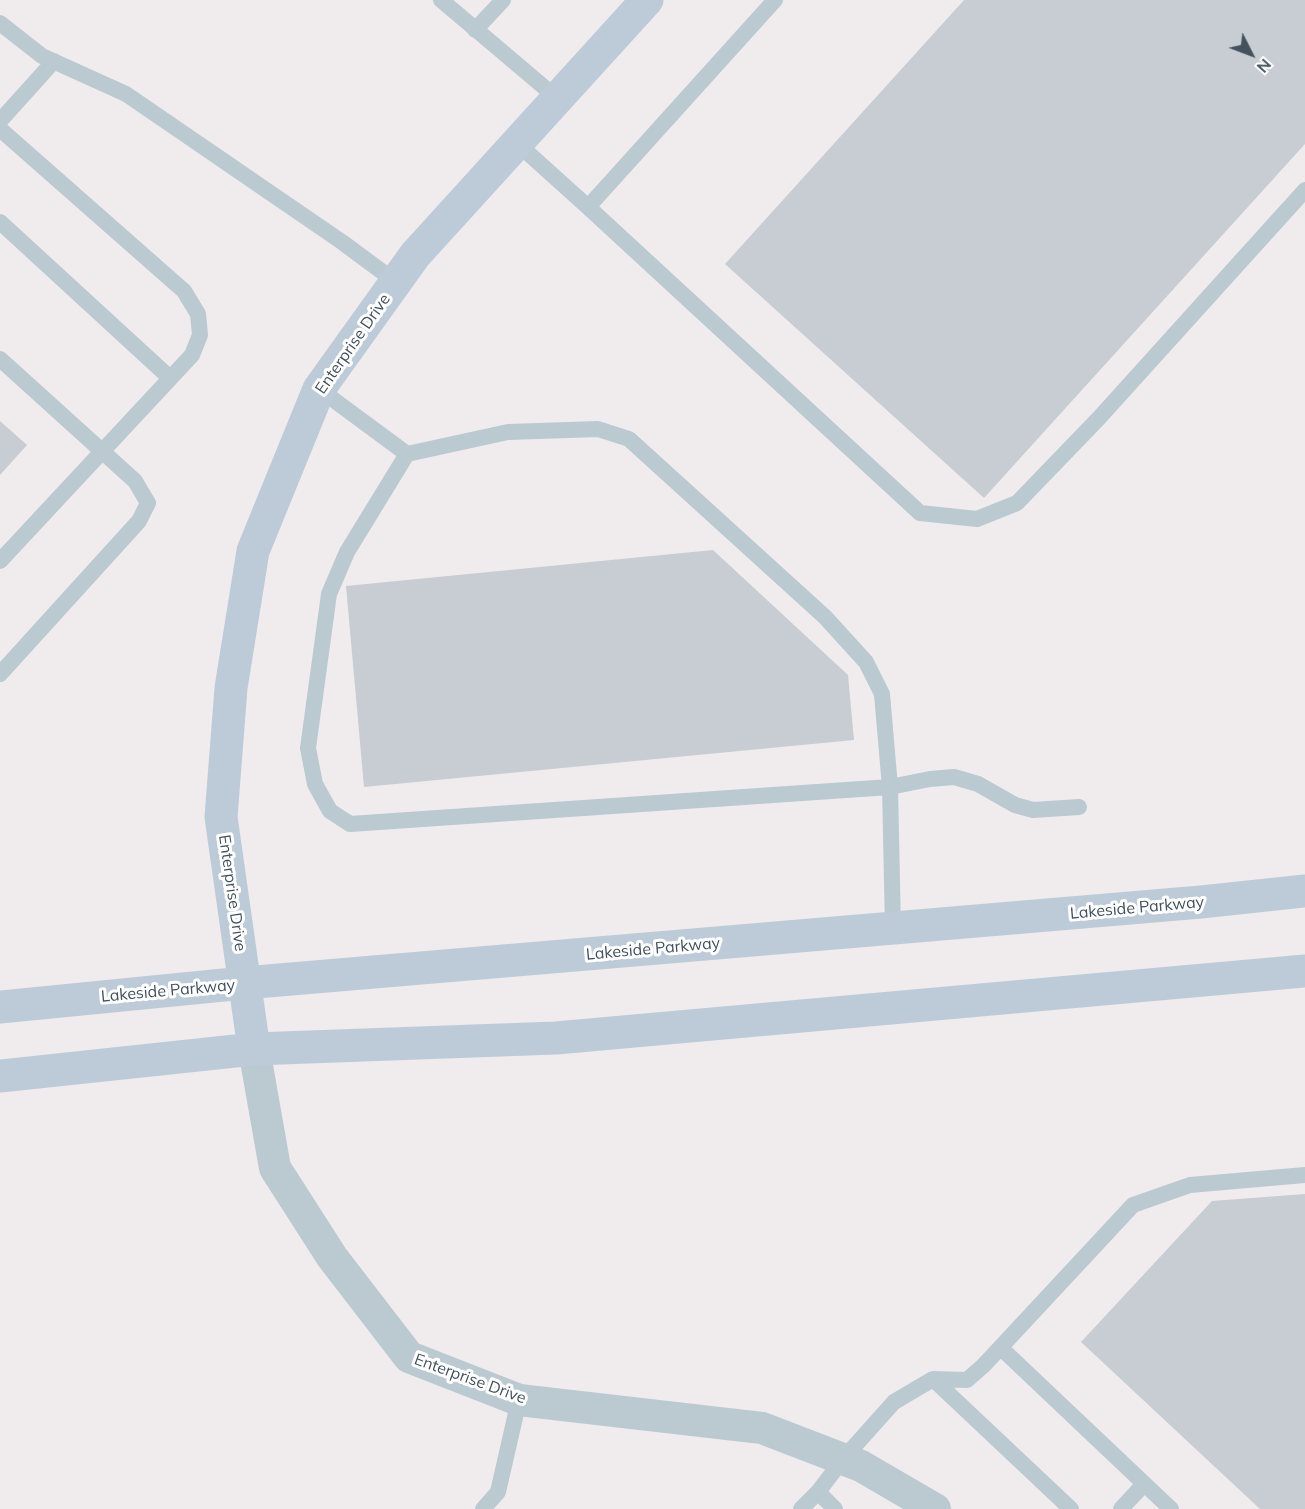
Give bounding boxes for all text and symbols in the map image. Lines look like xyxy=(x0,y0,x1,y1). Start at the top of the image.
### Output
north arrow xyxy=(1221,24,1281,84)
text: N xyxy=(1253,55,1276,77)
street label: Enterprise Drive xyxy=(311,290,395,398)
street label: Enterprise Drive xyxy=(214,833,250,953)
street label: Lakeside Parkway xyxy=(1069,893,1205,923)
street label: Lakeside Parkway xyxy=(585,934,721,964)
street label: Lakeside Parkway xyxy=(100,976,236,1006)
street label: Enterprise Drive xyxy=(412,1350,528,1408)

